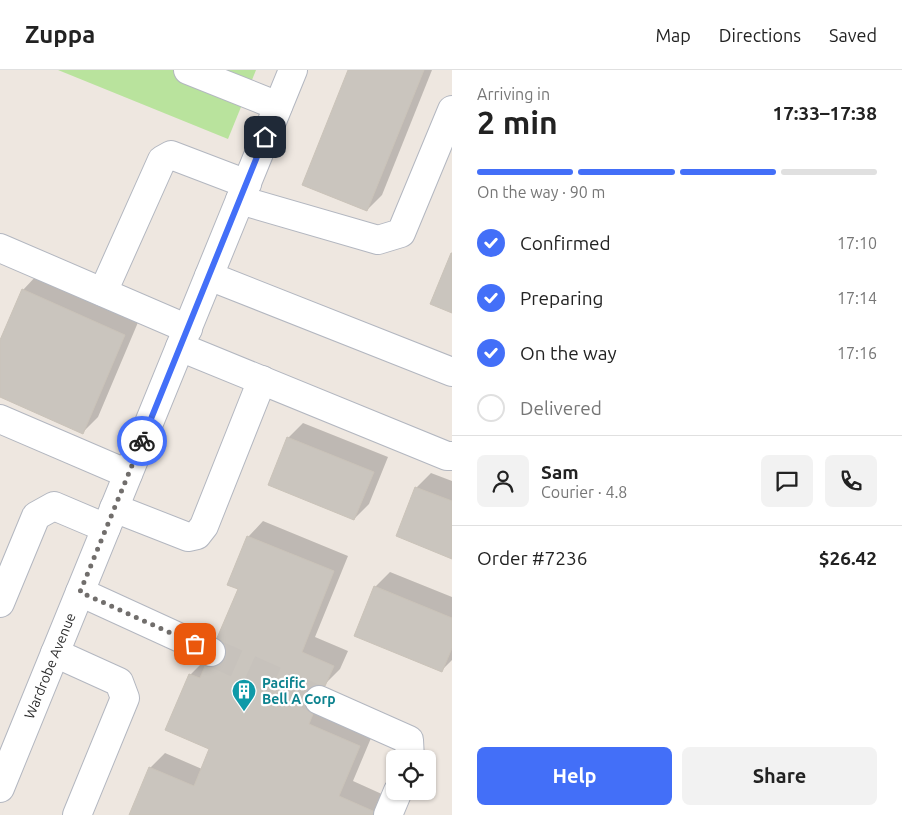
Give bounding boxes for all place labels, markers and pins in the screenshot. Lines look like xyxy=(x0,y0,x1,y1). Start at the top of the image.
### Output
pin xyxy=(244,116,286,158)
pin xyxy=(174,623,216,665)
place label: Pacific Bell A Corp xyxy=(262,675,336,707)
building icon: Pacific Bell A Corp xyxy=(231,678,257,712)

